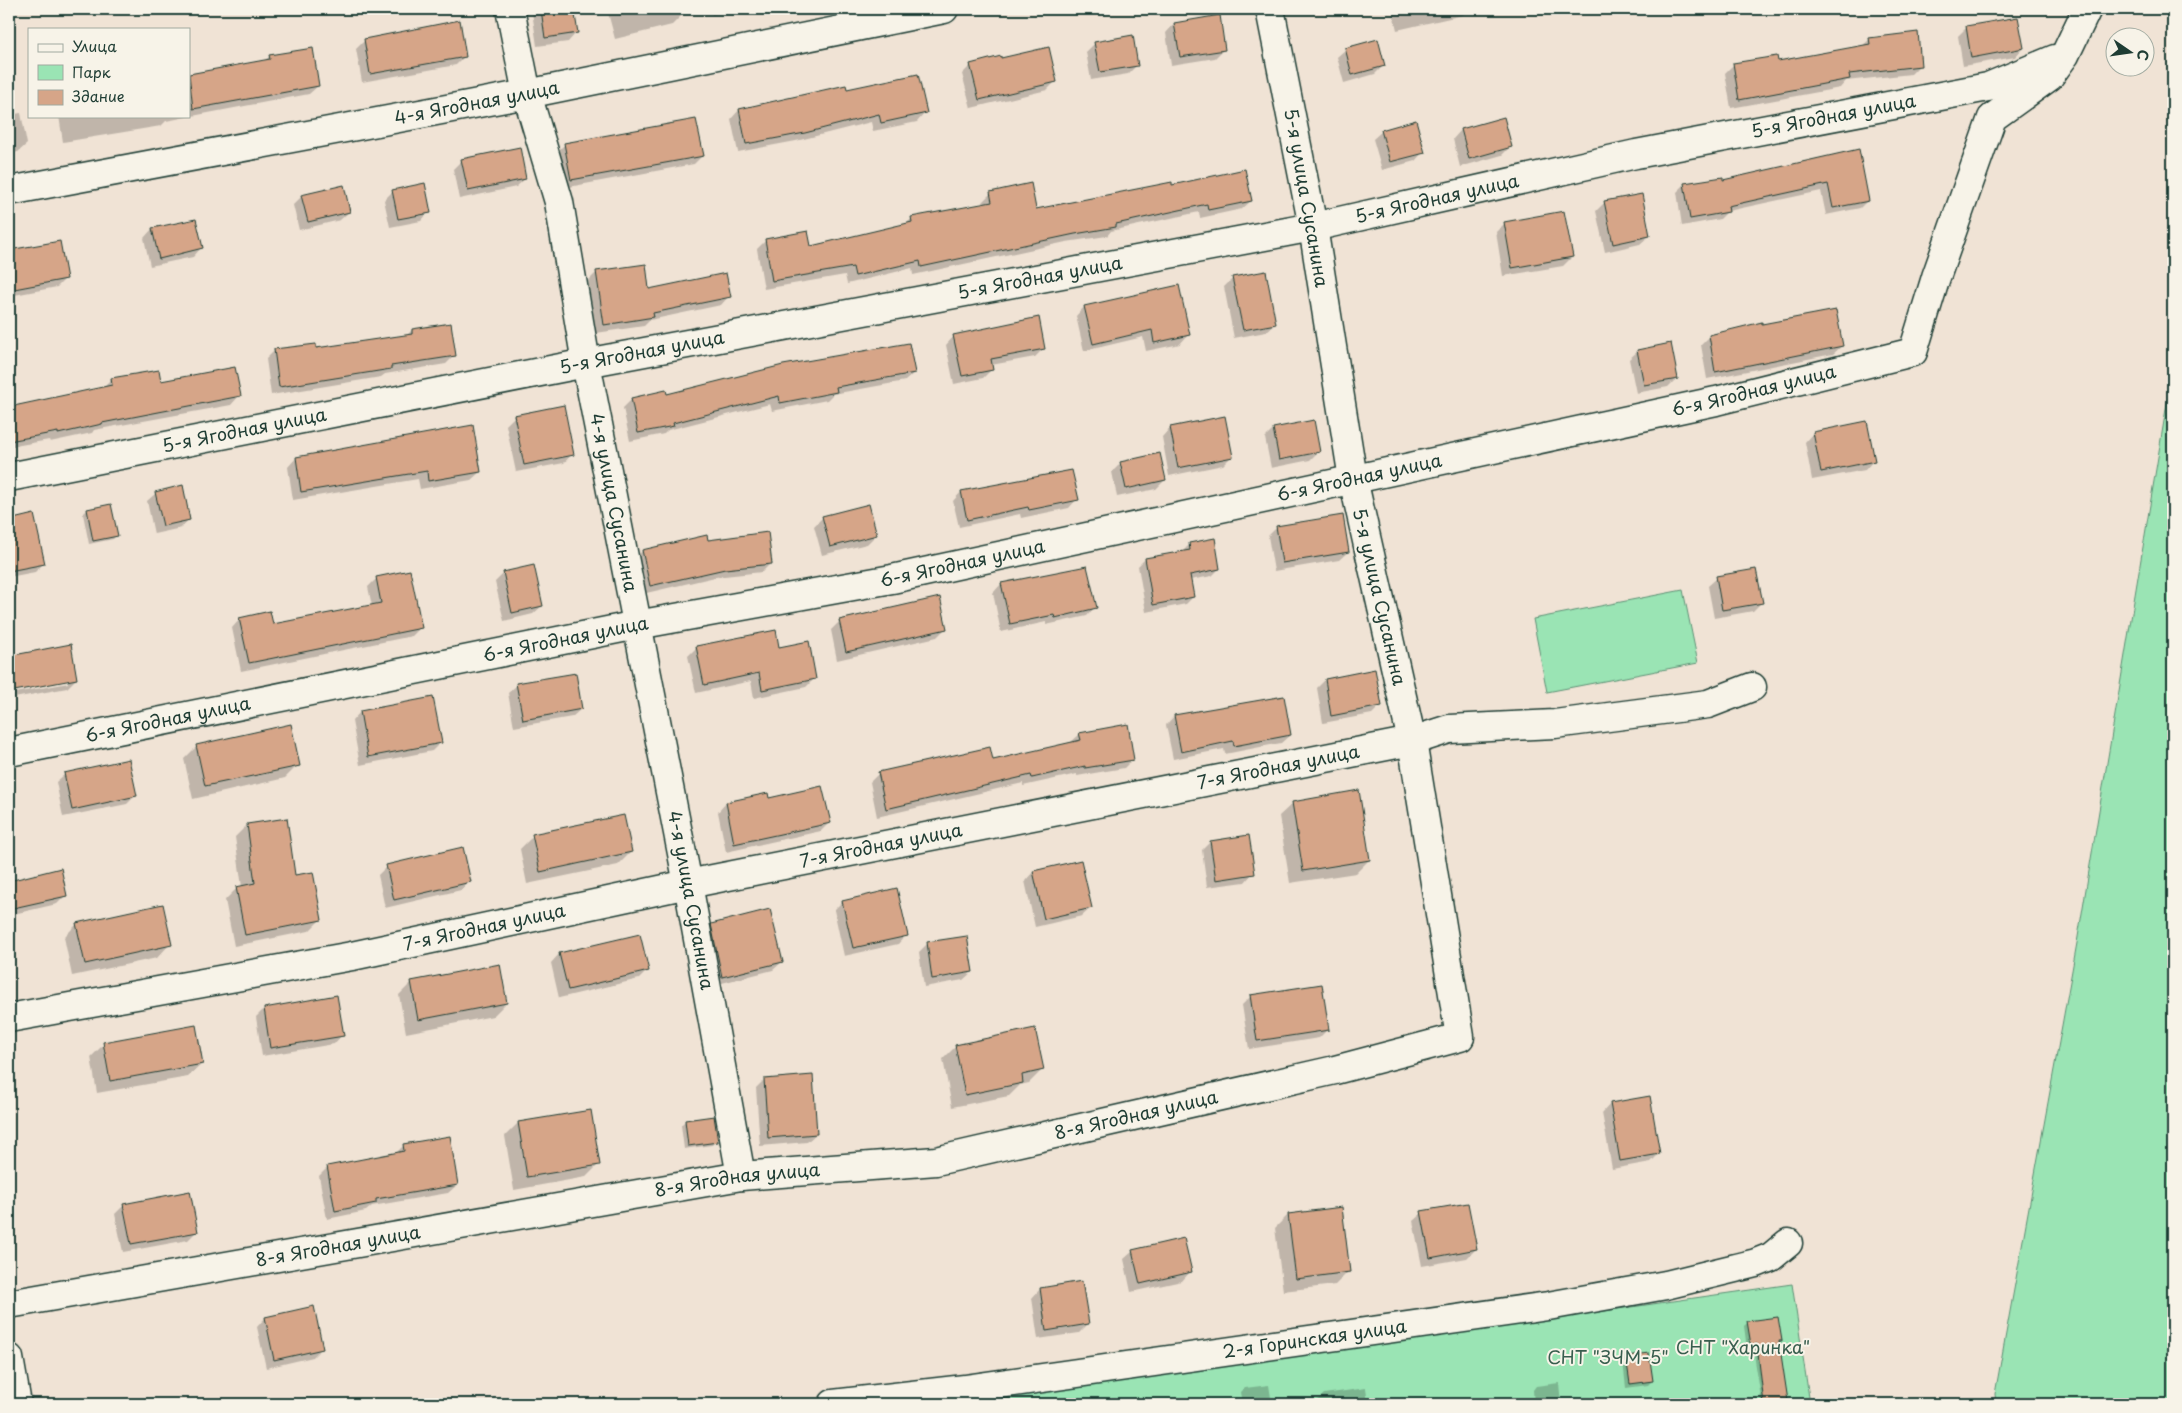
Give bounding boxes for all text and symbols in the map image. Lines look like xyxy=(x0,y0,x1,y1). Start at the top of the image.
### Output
legend xyxy=(28,28,190,118)
north arrow xyxy=(2104,28,2154,78)
text: Улица xyxy=(72,34,117,57)
text: С xyxy=(2132,48,2155,63)
text: Парк xyxy=(72,60,111,83)
street label: 4-я Ягодная улица xyxy=(392,73,562,131)
text: Здание xyxy=(72,84,125,107)
street label: 5-я Ягодная улица xyxy=(1749,86,1918,144)
street label: 5-я улица Сусанина xyxy=(1278,106,1337,290)
street label: 5-я Ягодная улица xyxy=(1352,166,1522,229)
street label: 5-я Ягодная улица xyxy=(955,248,1125,305)
street label: 5-я Ягодная улица xyxy=(557,322,727,380)
street label: 6-я Ягодная улица xyxy=(1669,357,1839,422)
street label: 5-я Ягодная улица xyxy=(160,399,329,458)
street label: 4-я улица Сусанина xyxy=(584,411,646,595)
street label: 6-я Ягодная улица xyxy=(1274,445,1445,507)
street label: 5-я улица Сусанина xyxy=(1347,505,1414,689)
street label: 6-я Ягодная улица xyxy=(878,531,1048,593)
street label: 6-я Ягодная улица xyxy=(480,608,651,668)
street label: 6-я Ягодная улица xyxy=(82,688,253,748)
street label: 7-я Ягодная улица xyxy=(1195,737,1362,795)
street label: 4-я улица Сусанина xyxy=(662,808,722,992)
street label: 7-я Ягодная улица xyxy=(797,815,965,874)
street label: 7-я Ягодная улица xyxy=(401,896,568,957)
street label: 8-я Ягодная улица xyxy=(1052,1082,1221,1146)
street label: 8-я Ягодная улица xyxy=(652,1155,822,1203)
street label: 8-я Ягодная улица xyxy=(253,1217,423,1273)
street label: 2-я Горинская улица xyxy=(1221,1311,1409,1364)
park label: СНТ "Харинка" xyxy=(1676,1333,1810,1360)
park label: СНТ "ЗЧМ-5" xyxy=(1547,1343,1669,1370)

